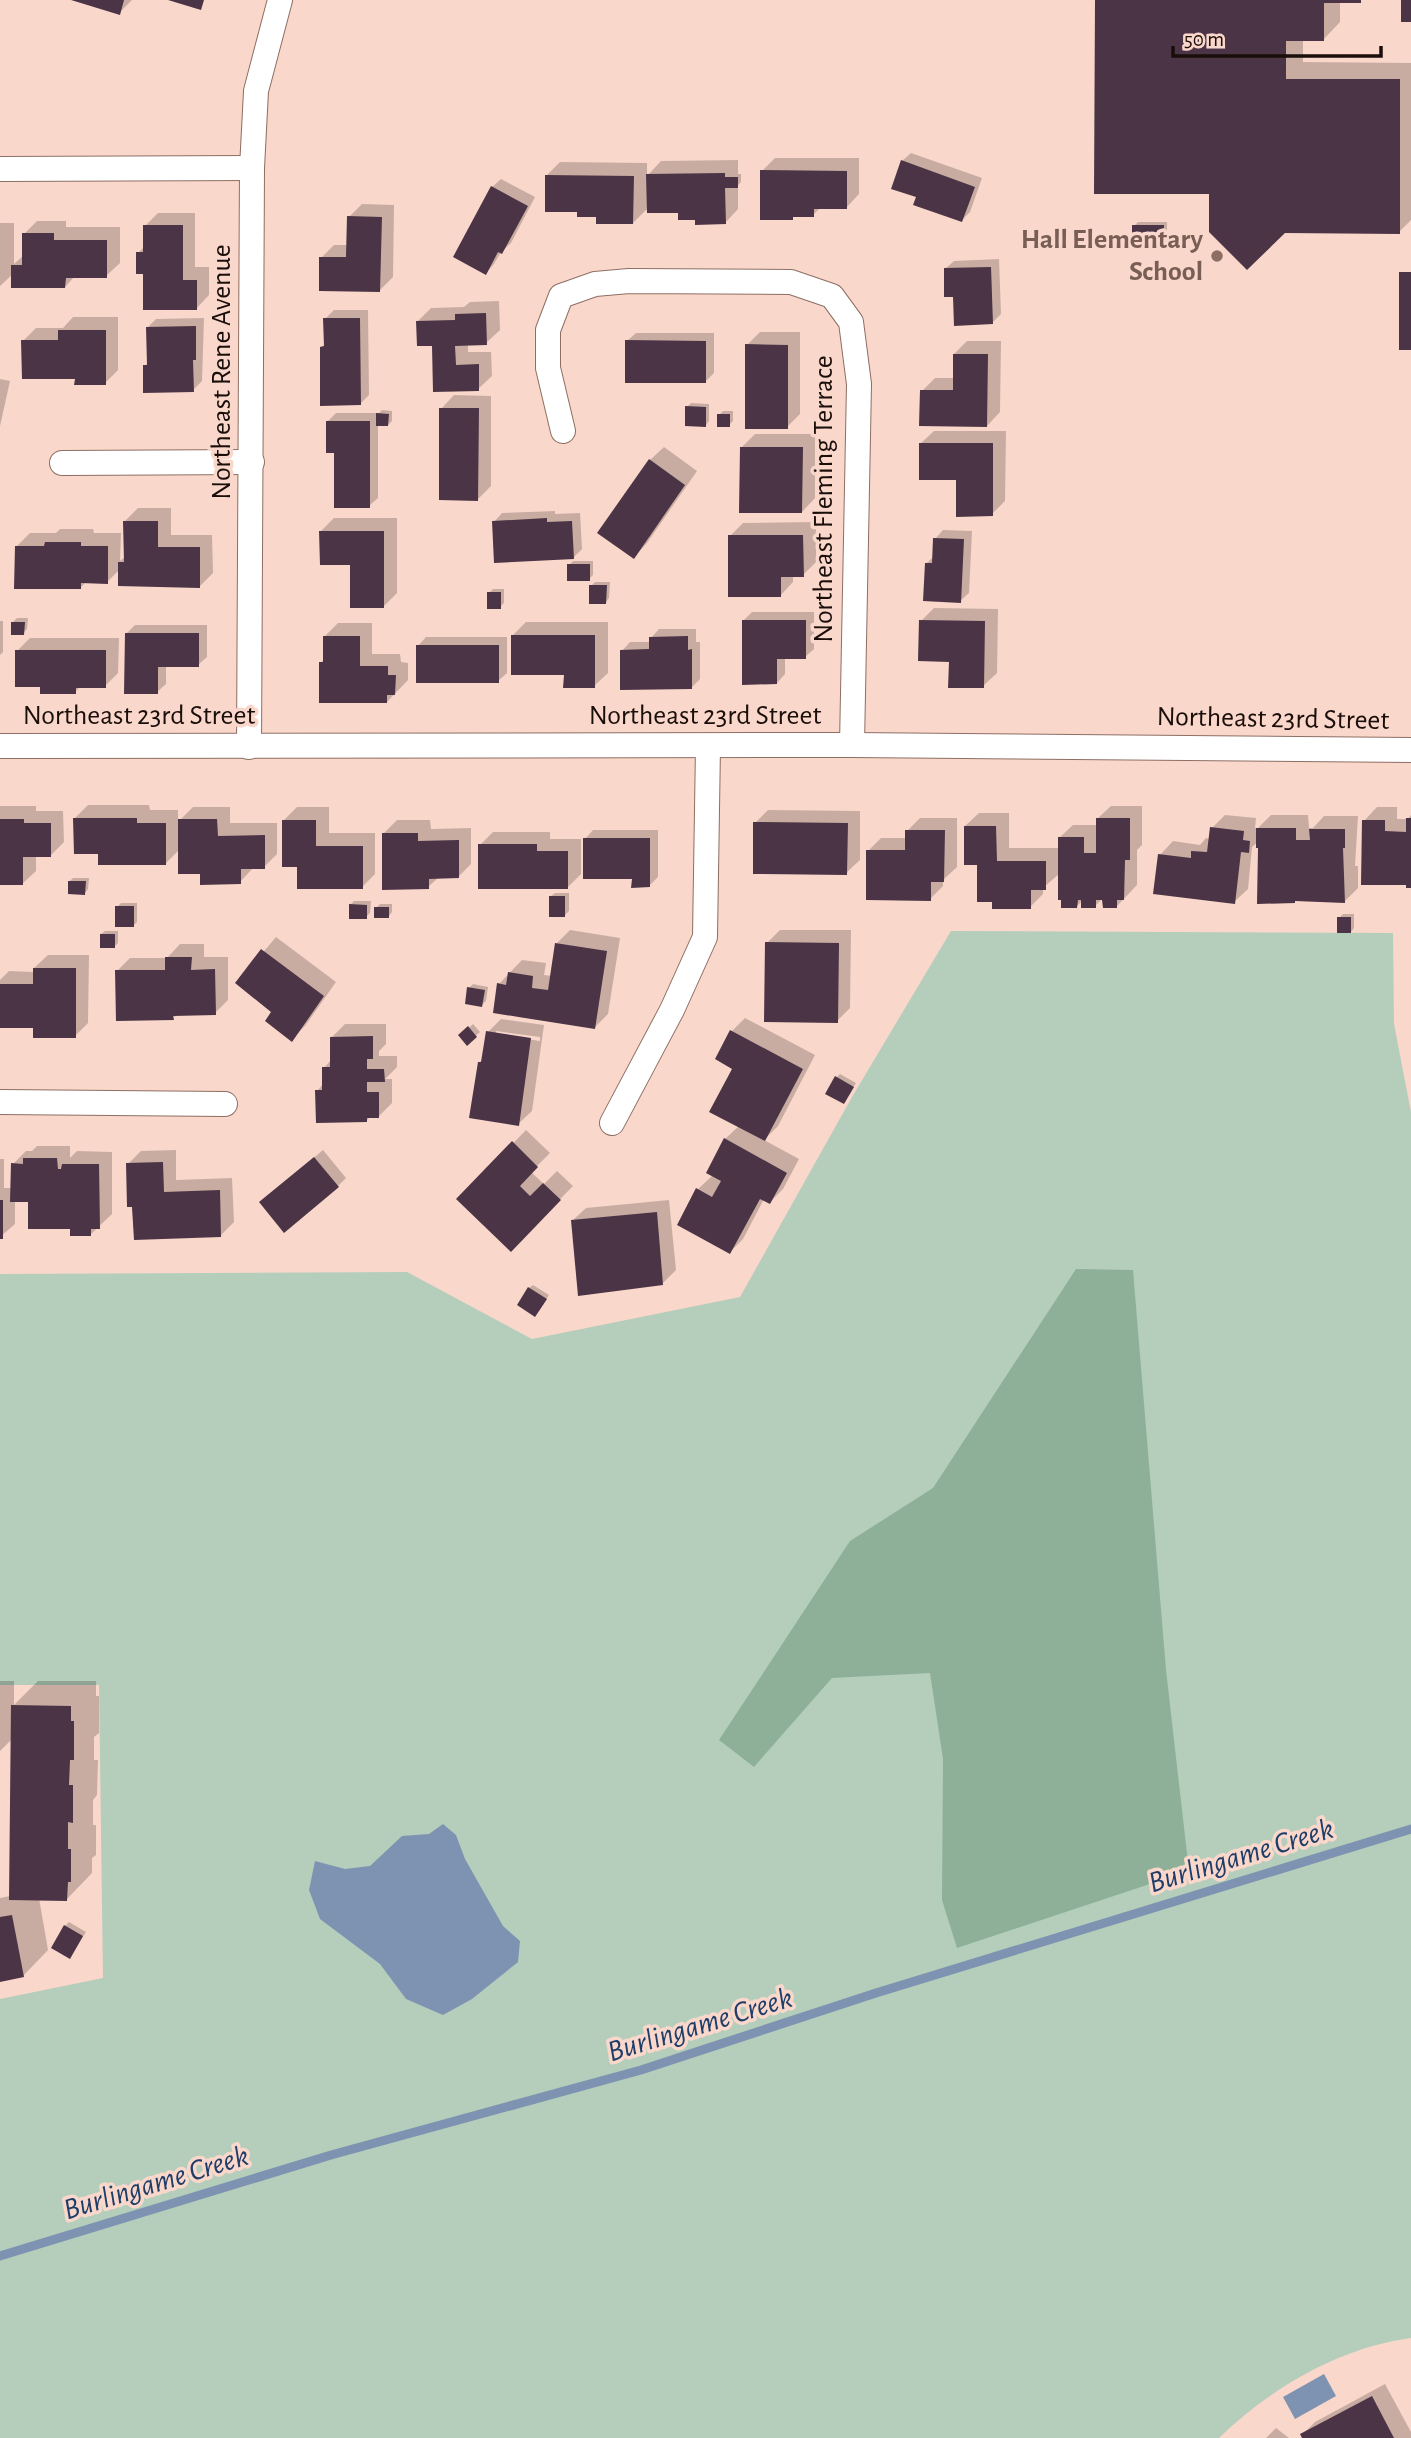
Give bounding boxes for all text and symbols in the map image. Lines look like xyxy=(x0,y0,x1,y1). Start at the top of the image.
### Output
scale bar xyxy=(1173,14,1381,58)
text: 50 m xyxy=(1184,29,1224,50)
place label: Hall Elementary School xyxy=(1021,226,1203,286)
street label: Northeast Rene Avenue xyxy=(208,244,236,500)
marker: Hall Elementary School xyxy=(1209,248,1225,264)
street label: Northeast Fleming Terrace xyxy=(810,355,838,643)
street label: Northeast 23rd Street xyxy=(23,702,255,730)
street label: Northeast 23rd Street xyxy=(589,702,821,730)
street label: Northeast 23rd Street xyxy=(1156,703,1390,735)
water label: Burlingame Creek xyxy=(1145,1814,1337,1898)
water label: Burlingame Creek xyxy=(604,1983,796,2067)
water label: Burlingame Creek xyxy=(60,2141,252,2225)

